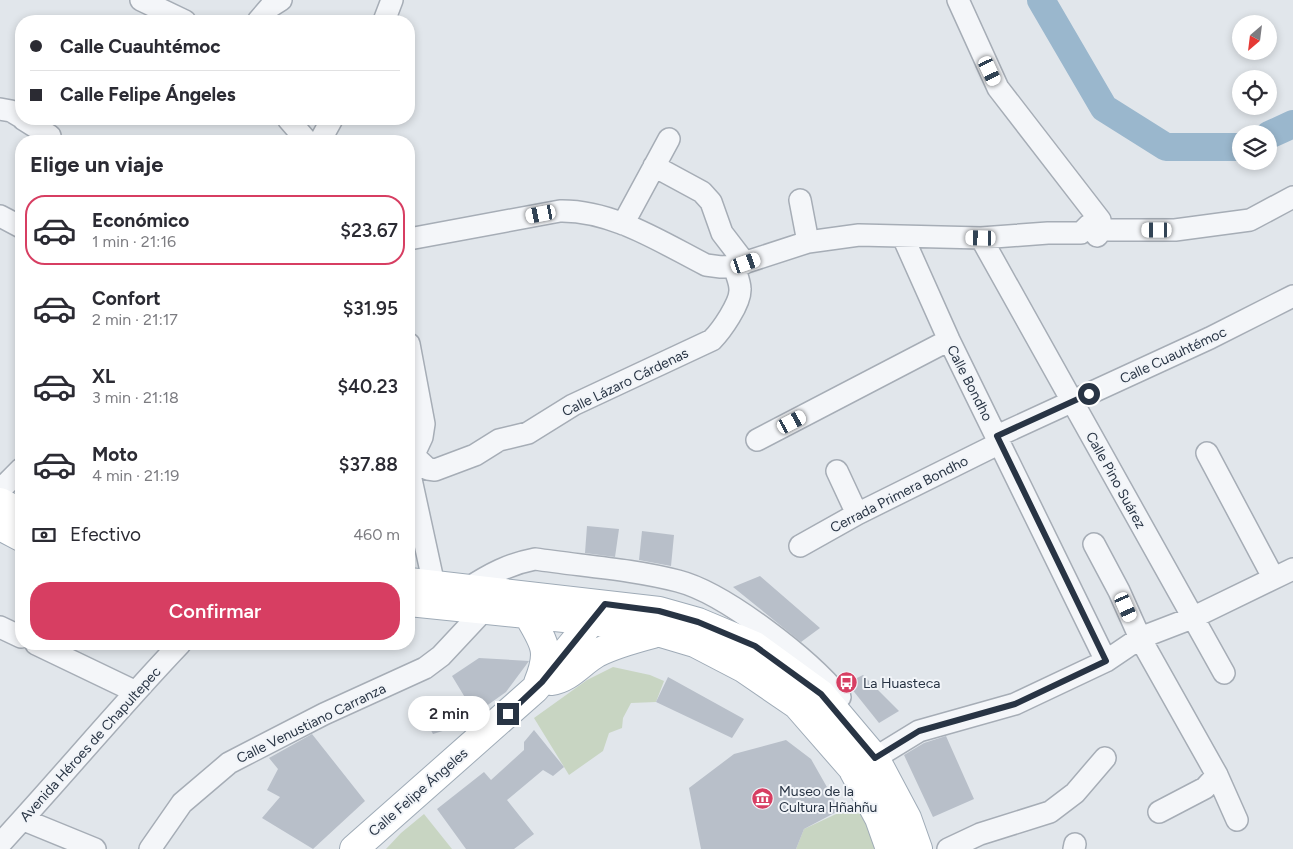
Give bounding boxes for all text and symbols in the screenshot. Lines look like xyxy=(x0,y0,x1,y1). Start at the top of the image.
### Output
north arrow xyxy=(1232,15,1278,60)
map controls xyxy=(1232,15,1277,170)
text: Calle Cuauhtémoc xyxy=(60,35,221,58)
car xyxy=(976,54,1003,88)
button: locate xyxy=(1232,70,1277,115)
text: Calle Felipe Ángeles xyxy=(60,83,236,106)
button: layers xyxy=(1232,125,1277,170)
text: Elige un viaje xyxy=(30,151,163,178)
car xyxy=(524,204,557,224)
icon: car xyxy=(32,208,77,253)
text: Económico xyxy=(92,209,189,232)
text: $23.67 xyxy=(340,219,398,242)
car xyxy=(1142,223,1172,238)
car xyxy=(965,230,996,246)
text: 1 min · 21:16 xyxy=(92,232,176,251)
car xyxy=(729,251,762,275)
icon: car xyxy=(32,286,77,331)
text: Confort xyxy=(92,287,161,310)
text: $31.95 xyxy=(343,297,398,320)
text: 2 min · 21:17 xyxy=(92,310,178,329)
street label: Calle Cuauhtémoc xyxy=(1117,323,1230,388)
street label: Calle Bondho xyxy=(943,342,996,424)
street label: Calle Lázaro Cárdenas xyxy=(559,344,691,420)
icon: car xyxy=(32,364,77,409)
text: XL xyxy=(92,365,115,388)
text: $40.23 xyxy=(337,375,398,398)
route start xyxy=(1078,383,1100,405)
text: 3 min · 21:18 xyxy=(92,388,179,407)
car xyxy=(775,408,808,436)
street label: Calle Pino Suárez xyxy=(1082,429,1149,532)
icon: car xyxy=(32,442,77,487)
text: Moto xyxy=(92,443,138,466)
street label: Cerrada Primera Bondho xyxy=(827,452,971,537)
text: $37.88 xyxy=(339,453,398,476)
text: 4 min · 21:19 xyxy=(92,466,179,485)
icon: cash xyxy=(30,521,58,549)
text: Efectivo xyxy=(70,523,141,546)
text: 460 m xyxy=(353,525,400,544)
button: Confirmar xyxy=(30,582,400,640)
car xyxy=(1113,590,1138,624)
street label: Avenida Héroes de Chapultepec xyxy=(16,663,165,825)
bus stop icon: La Huasteca xyxy=(835,671,859,695)
place label: La Huasteca xyxy=(863,675,940,692)
street label: Calle Venustiano Carranza xyxy=(234,680,389,767)
callout: 2 min xyxy=(408,696,490,732)
route end xyxy=(497,703,519,725)
text: 2 min xyxy=(429,704,469,723)
street label: Calle Felipe Ángeles xyxy=(365,745,471,840)
place label: Museo de la Cultura Hñahñu xyxy=(779,783,877,816)
museum icon: Museo de la Cultura Hñahñu xyxy=(751,787,775,811)

